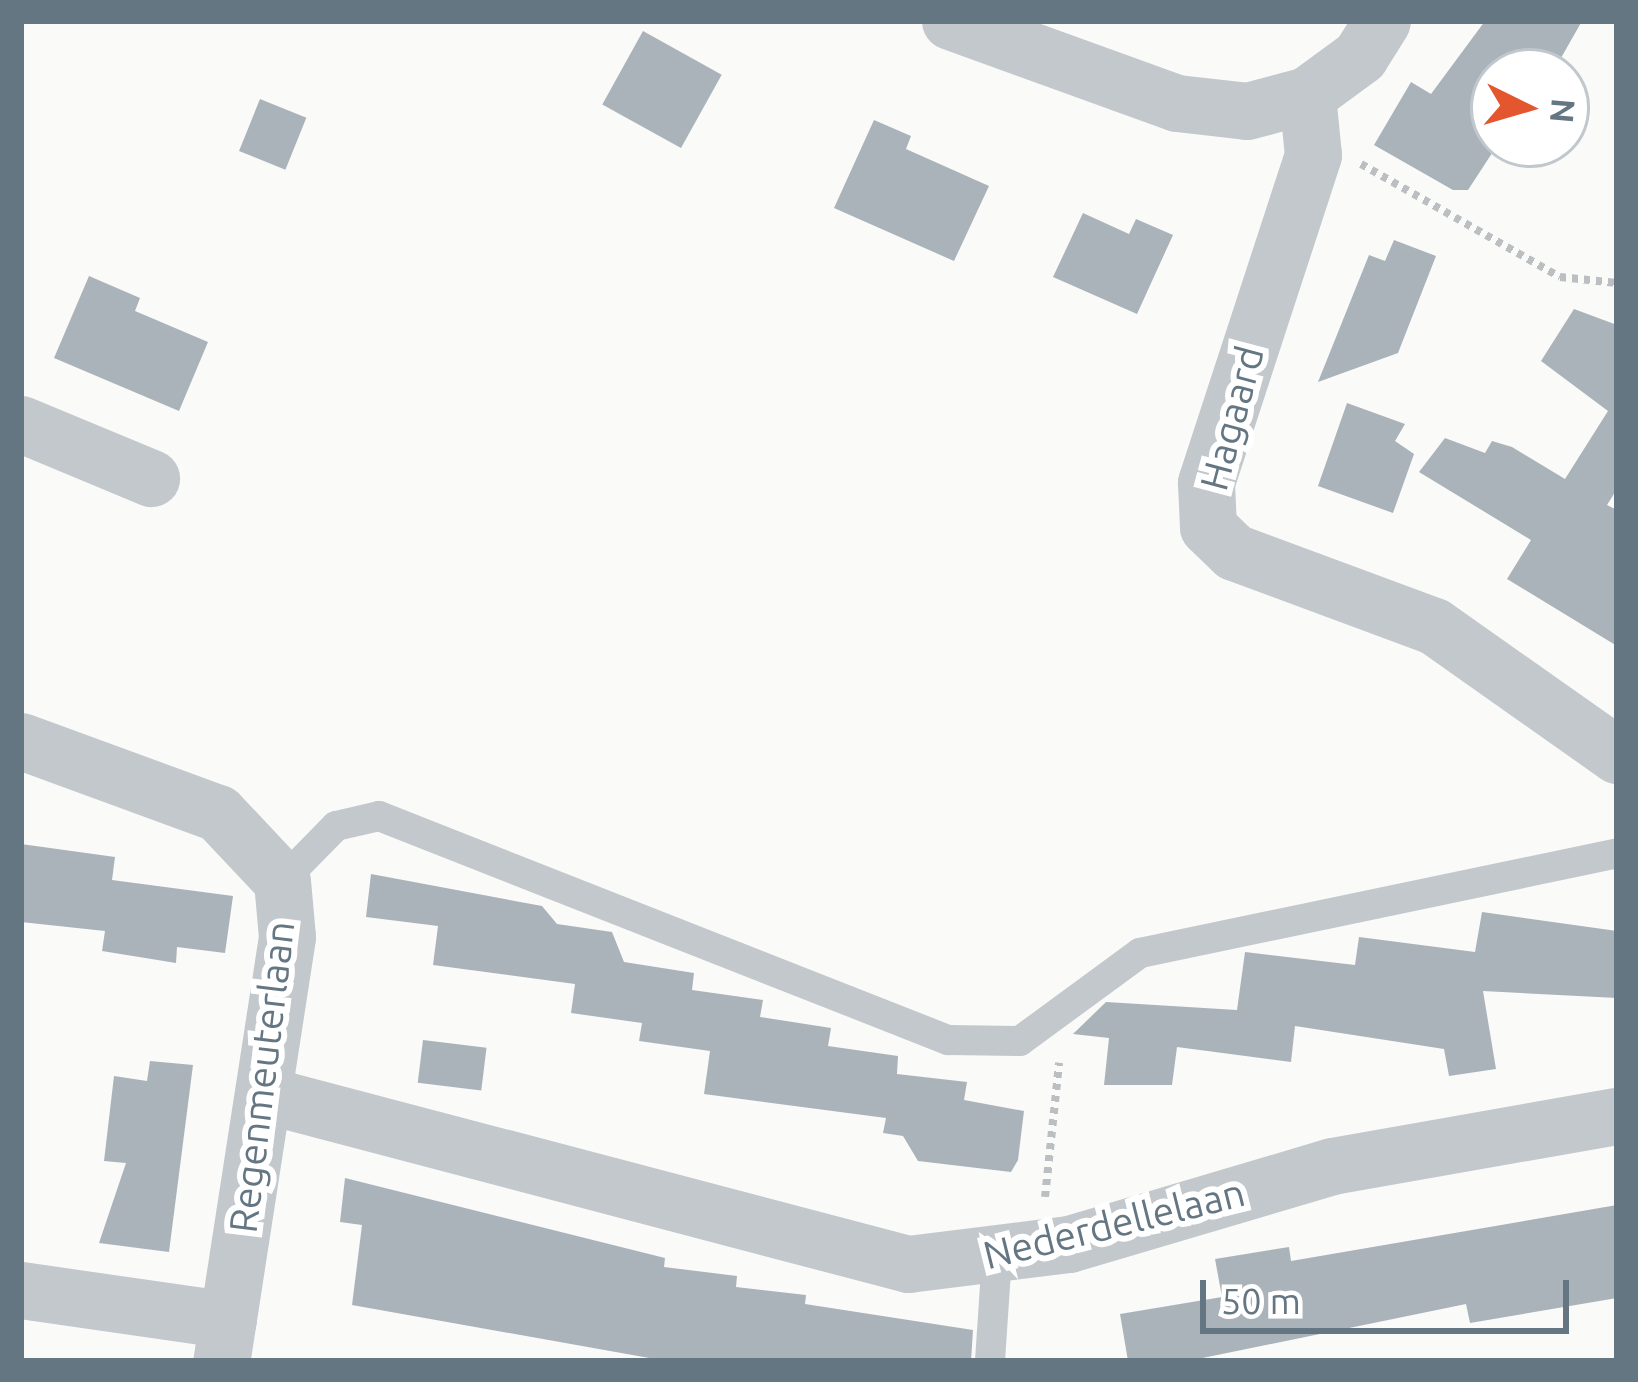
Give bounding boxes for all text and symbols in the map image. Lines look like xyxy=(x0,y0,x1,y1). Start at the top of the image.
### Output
north arrow xyxy=(1470,48,1590,168)
text: N xyxy=(1544,97,1583,125)
street label: Hagaard xyxy=(1190,341,1274,495)
street label: Regenmeuterlaan xyxy=(220,918,304,1236)
street label: Nederdellelaan xyxy=(979,1169,1249,1279)
scale bar xyxy=(1206,1256,1575,1330)
text: 50 m xyxy=(1221,1280,1301,1321)

